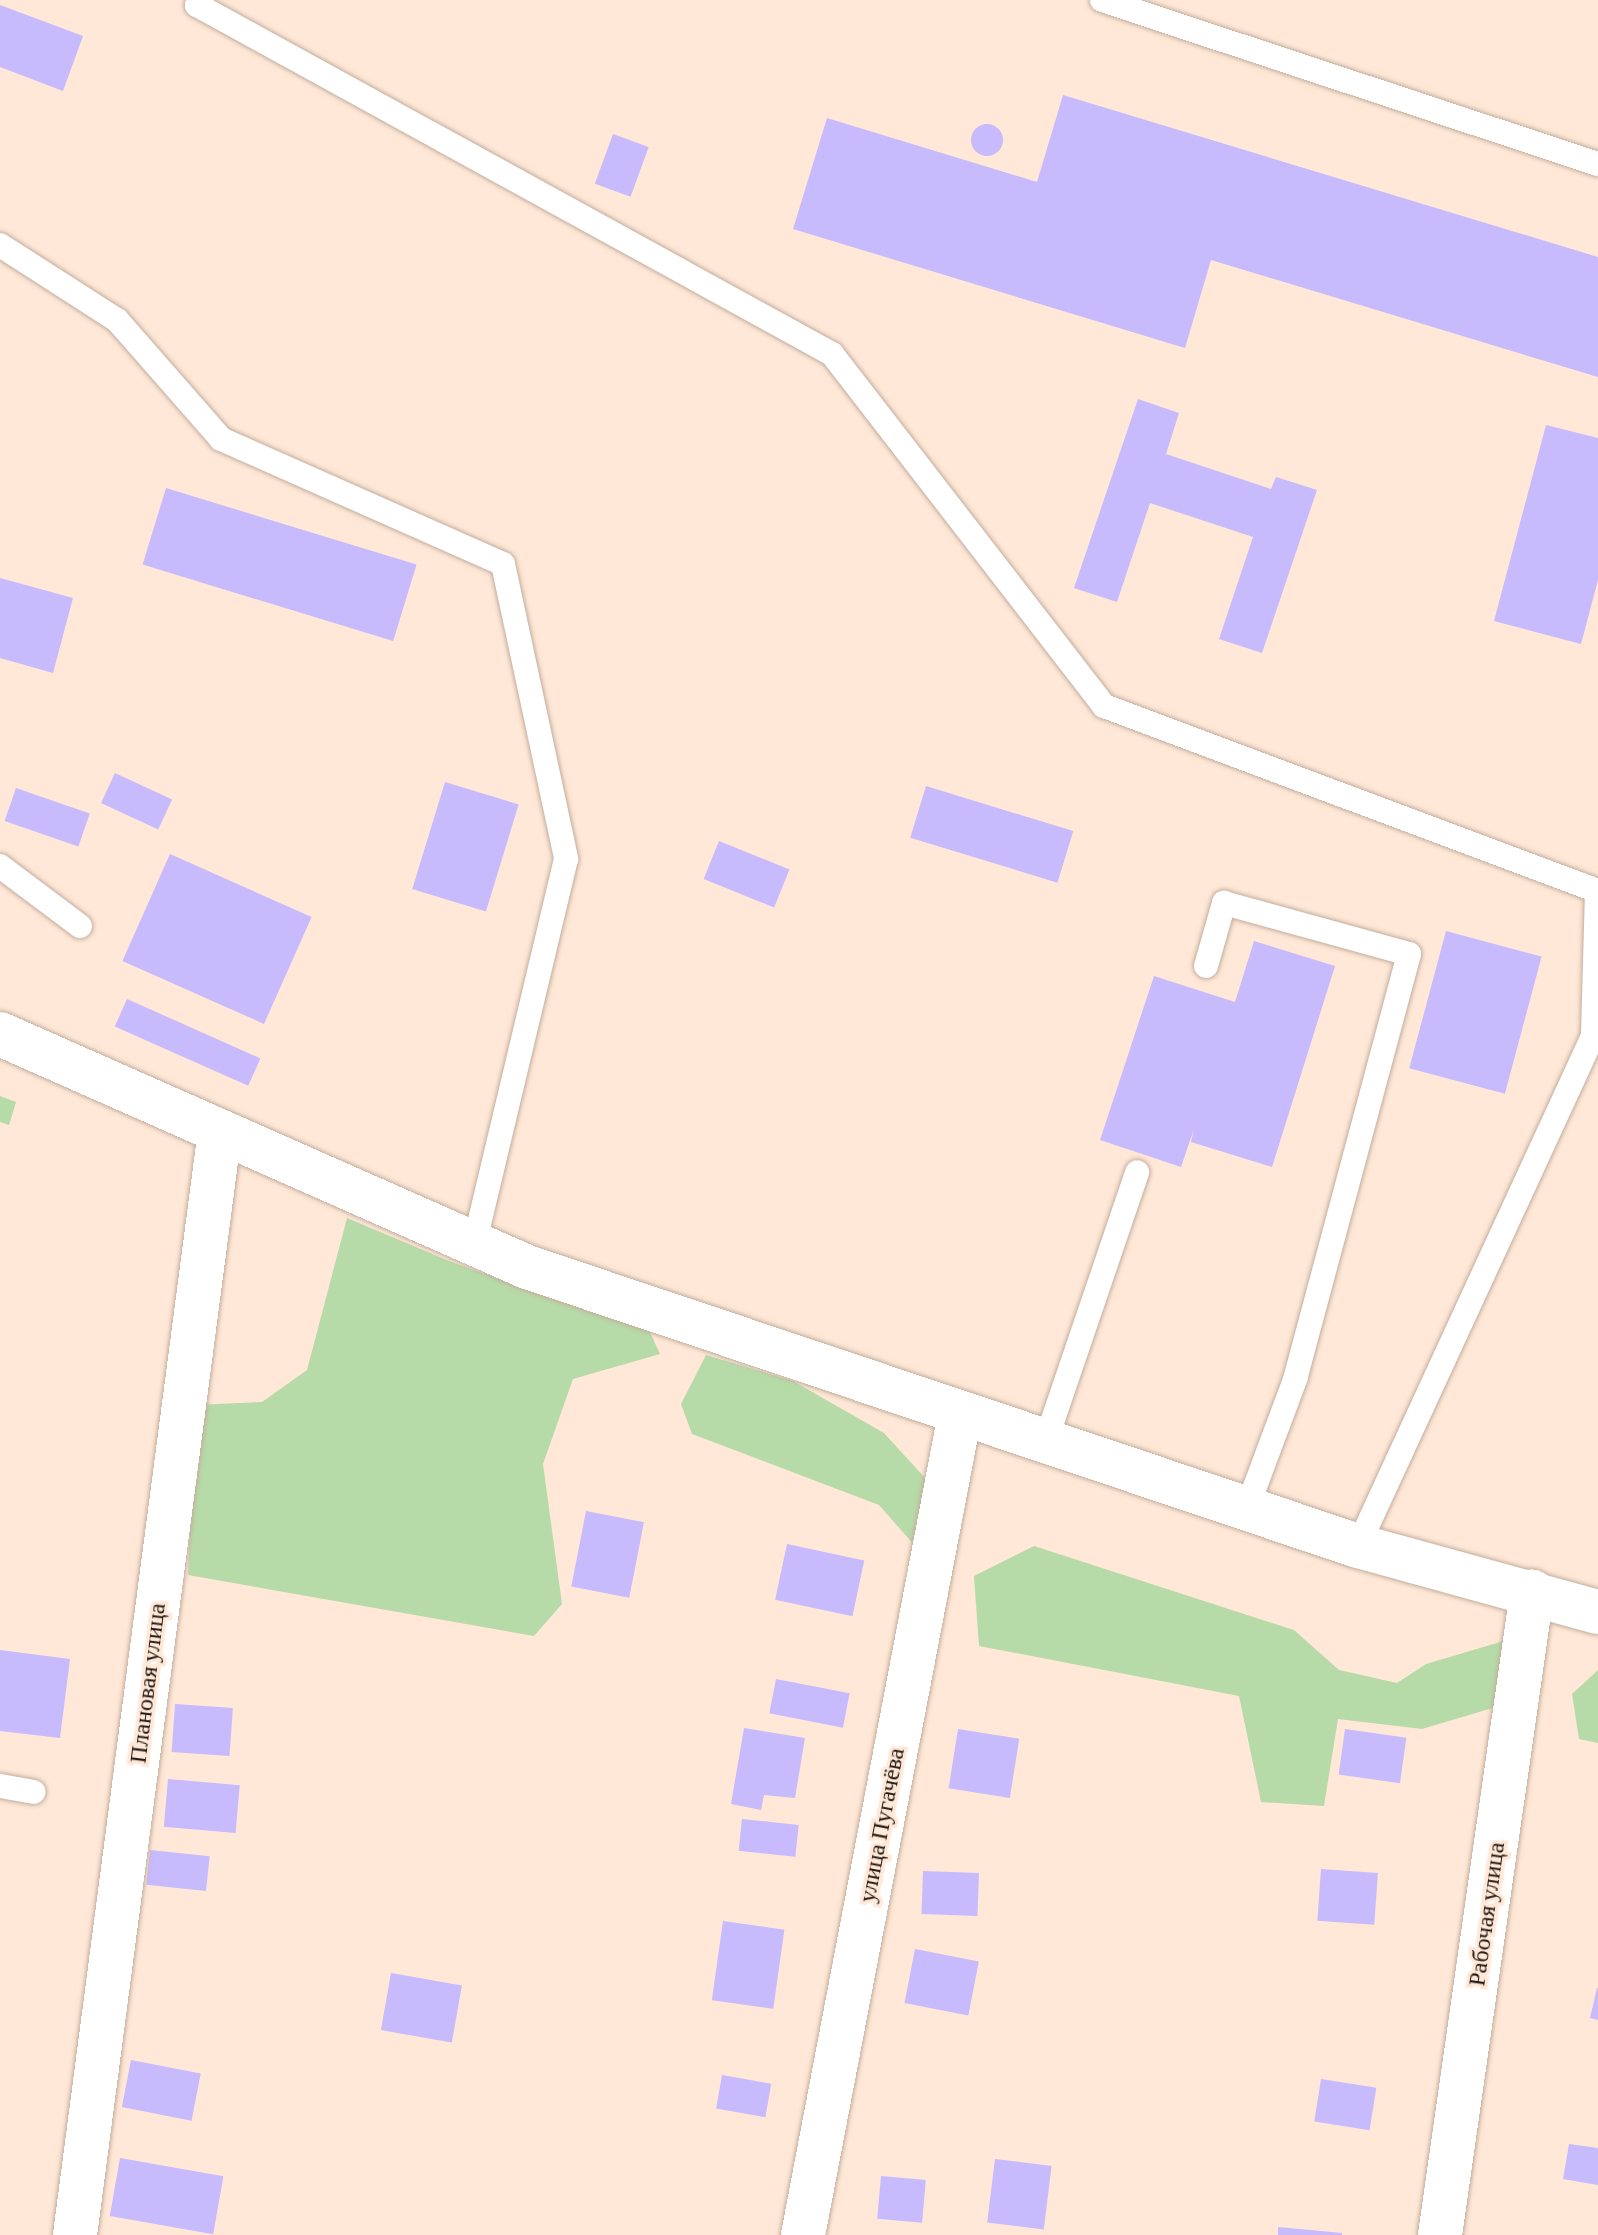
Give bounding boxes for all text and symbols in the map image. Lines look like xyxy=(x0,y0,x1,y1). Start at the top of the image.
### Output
street label: Плановая улица xyxy=(123,1601,171,1765)
street label: улица Пугачёва xyxy=(852,1745,910,1905)
street label: Рабочая улица xyxy=(1462,1840,1510,1988)

